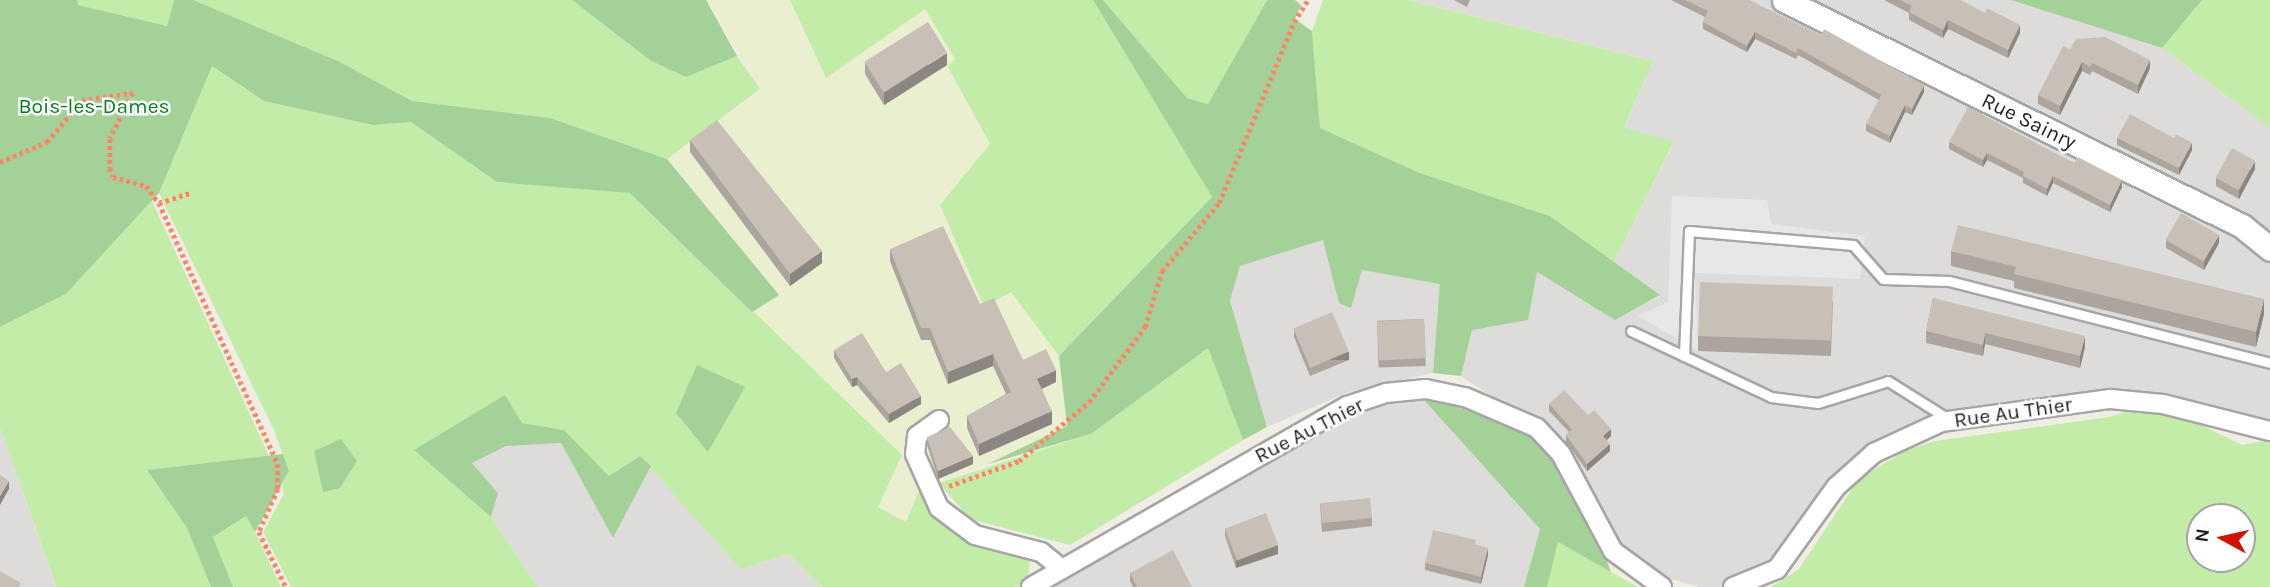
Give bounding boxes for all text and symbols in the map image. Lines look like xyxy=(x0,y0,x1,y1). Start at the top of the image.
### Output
street label: Rue Sainry xyxy=(1978,87,2080,155)
park label: Bois-les-Dames xyxy=(18,93,170,119)
street label: Rue Au Thier xyxy=(1952,391,2074,433)
street label: Rue Au Thier xyxy=(1250,392,1368,468)
north arrow xyxy=(2186,503,2256,573)
text: N xyxy=(2190,527,2214,544)

